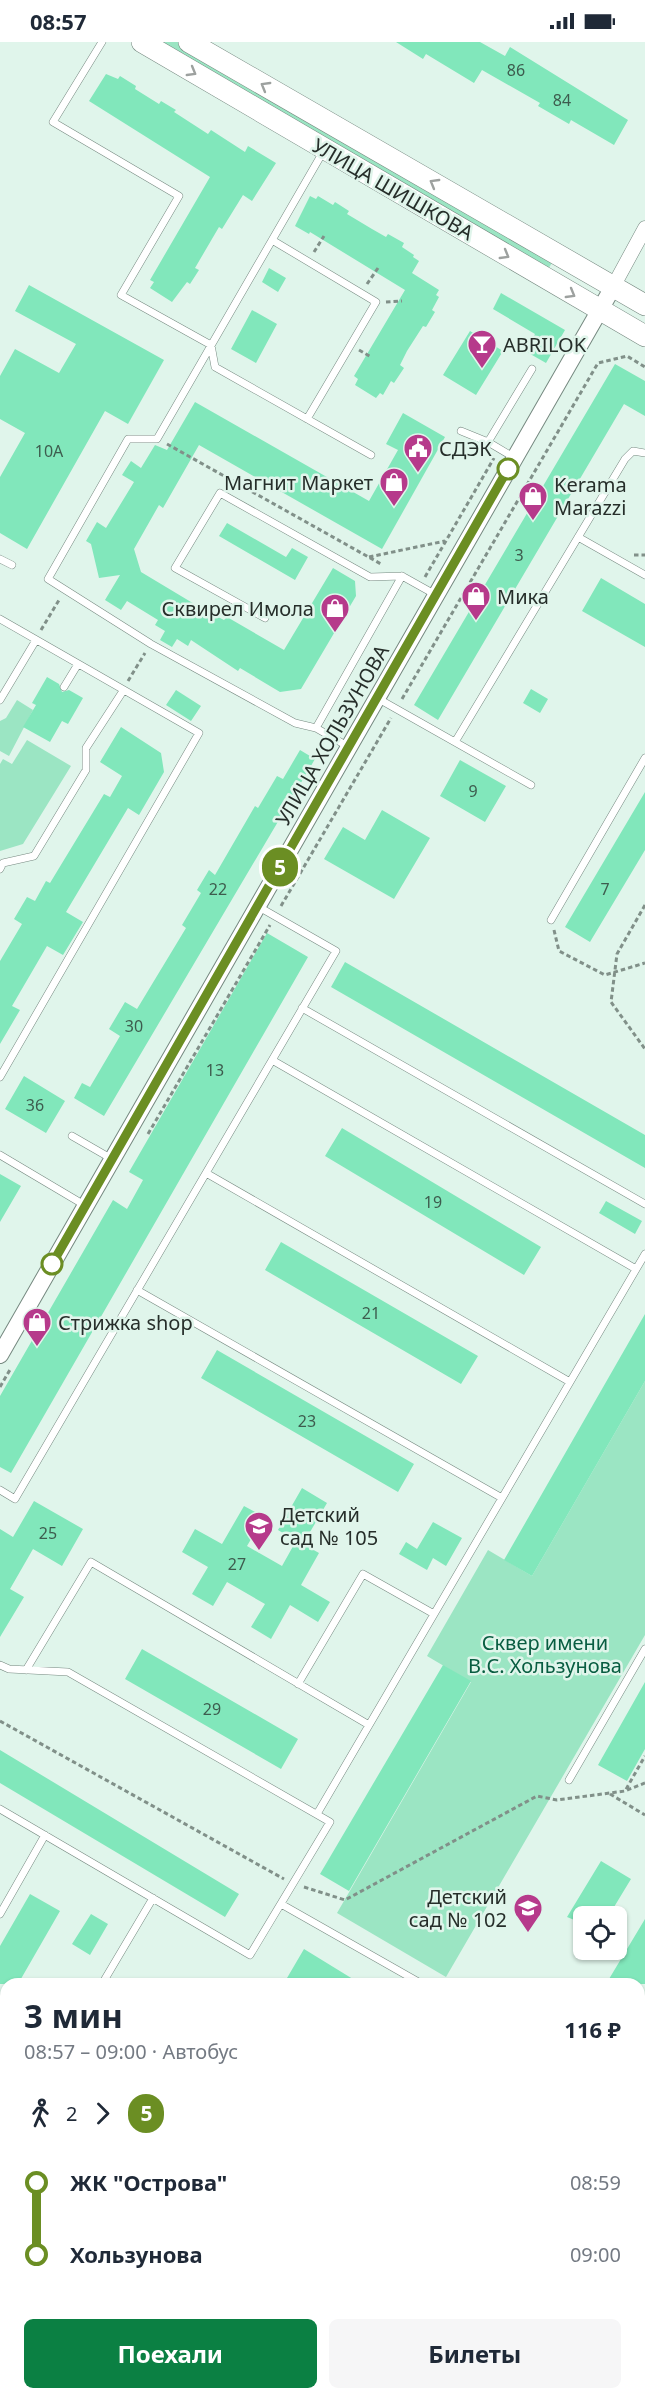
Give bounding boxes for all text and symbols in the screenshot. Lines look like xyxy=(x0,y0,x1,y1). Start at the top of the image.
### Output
text: 08:57 xyxy=(30,6,87,36)
house number: 86 xyxy=(507,59,525,81)
one-way arrow xyxy=(186,64,196,76)
one-way arrow xyxy=(261,81,271,93)
house number: 84 xyxy=(553,89,571,111)
street label: УЛИЦА ШИШКОВА xyxy=(307,132,479,246)
one-way arrow xyxy=(430,179,440,190)
one-way arrow xyxy=(499,248,510,259)
one-way arrow xyxy=(565,286,576,298)
bar icon: ABRILOK xyxy=(466,328,498,370)
place label: ABRILOK xyxy=(503,331,587,358)
public building icon: СДЭК xyxy=(402,432,434,474)
place label: СДЭК xyxy=(439,435,492,462)
house number: 10А xyxy=(35,440,64,462)
unlabelled marker xyxy=(497,458,519,480)
shop icon: Магнит Маркет xyxy=(378,466,410,508)
place label: Магнит Маркет xyxy=(224,469,373,496)
place label: Kerama Marazzi xyxy=(554,471,627,521)
shop icon: Kerama Marazzi xyxy=(517,480,549,522)
house number: 3 xyxy=(514,544,524,566)
shop icon: Мика xyxy=(460,580,492,622)
place label: Мика xyxy=(497,583,549,610)
shop icon: Сквирел Имола xyxy=(319,592,351,634)
place label: Сквирел Имола xyxy=(162,595,314,622)
street label: УЛИЦА ХОЛЬЗУНОВА xyxy=(269,639,395,830)
house number: 9 xyxy=(468,780,478,802)
line badge: 5 xyxy=(260,848,300,886)
text: 5 xyxy=(274,853,286,881)
house number: 22 xyxy=(209,878,227,900)
house number: 7 xyxy=(600,878,610,900)
house number: 30 xyxy=(125,1015,143,1037)
house number: 13 xyxy=(206,1059,224,1081)
house number: 36 xyxy=(26,1094,44,1116)
house number: 19 xyxy=(424,1191,442,1213)
unlabelled marker xyxy=(41,1253,63,1275)
house number: 21 xyxy=(362,1302,380,1324)
shop icon: Стрижка shop xyxy=(21,1306,53,1348)
place label: Стрижка shop xyxy=(58,1309,193,1336)
house number: 23 xyxy=(298,1410,316,1432)
place label: Детский сад № 105 xyxy=(280,1501,378,1551)
school or university icon: Детский сад № 105 xyxy=(243,1510,275,1552)
house number: 25 xyxy=(39,1522,57,1544)
house number: 27 xyxy=(228,1553,246,1575)
park label: Сквер имени В.С. Хользунова xyxy=(468,1629,622,1679)
house number: 29 xyxy=(203,1698,221,1720)
place label: Детский сад № 102 xyxy=(409,1883,507,1933)
school or university icon: Детский сад № 102 xyxy=(512,1892,544,1934)
map controls xyxy=(573,1906,627,1960)
button: locate xyxy=(573,1906,627,1960)
text: 3 мин xyxy=(24,1993,123,2038)
text: 116 ₽ xyxy=(564,2014,621,2044)
text: 08:57 – 09:00 · Автобус xyxy=(24,2038,238,2065)
icon: walk xyxy=(24,2097,57,2130)
icon: forward xyxy=(86,2097,119,2130)
text: 5 xyxy=(140,2099,152,2127)
text: 2 xyxy=(66,2100,77,2127)
text: ЖК "Острова" xyxy=(70,2167,227,2197)
text: 08:59 xyxy=(570,2169,621,2196)
text: Хользунова xyxy=(70,2239,203,2269)
text: 09:00 xyxy=(570,2241,621,2268)
button: Поехали xyxy=(24,2319,317,2388)
button: Билеты xyxy=(329,2319,621,2388)

